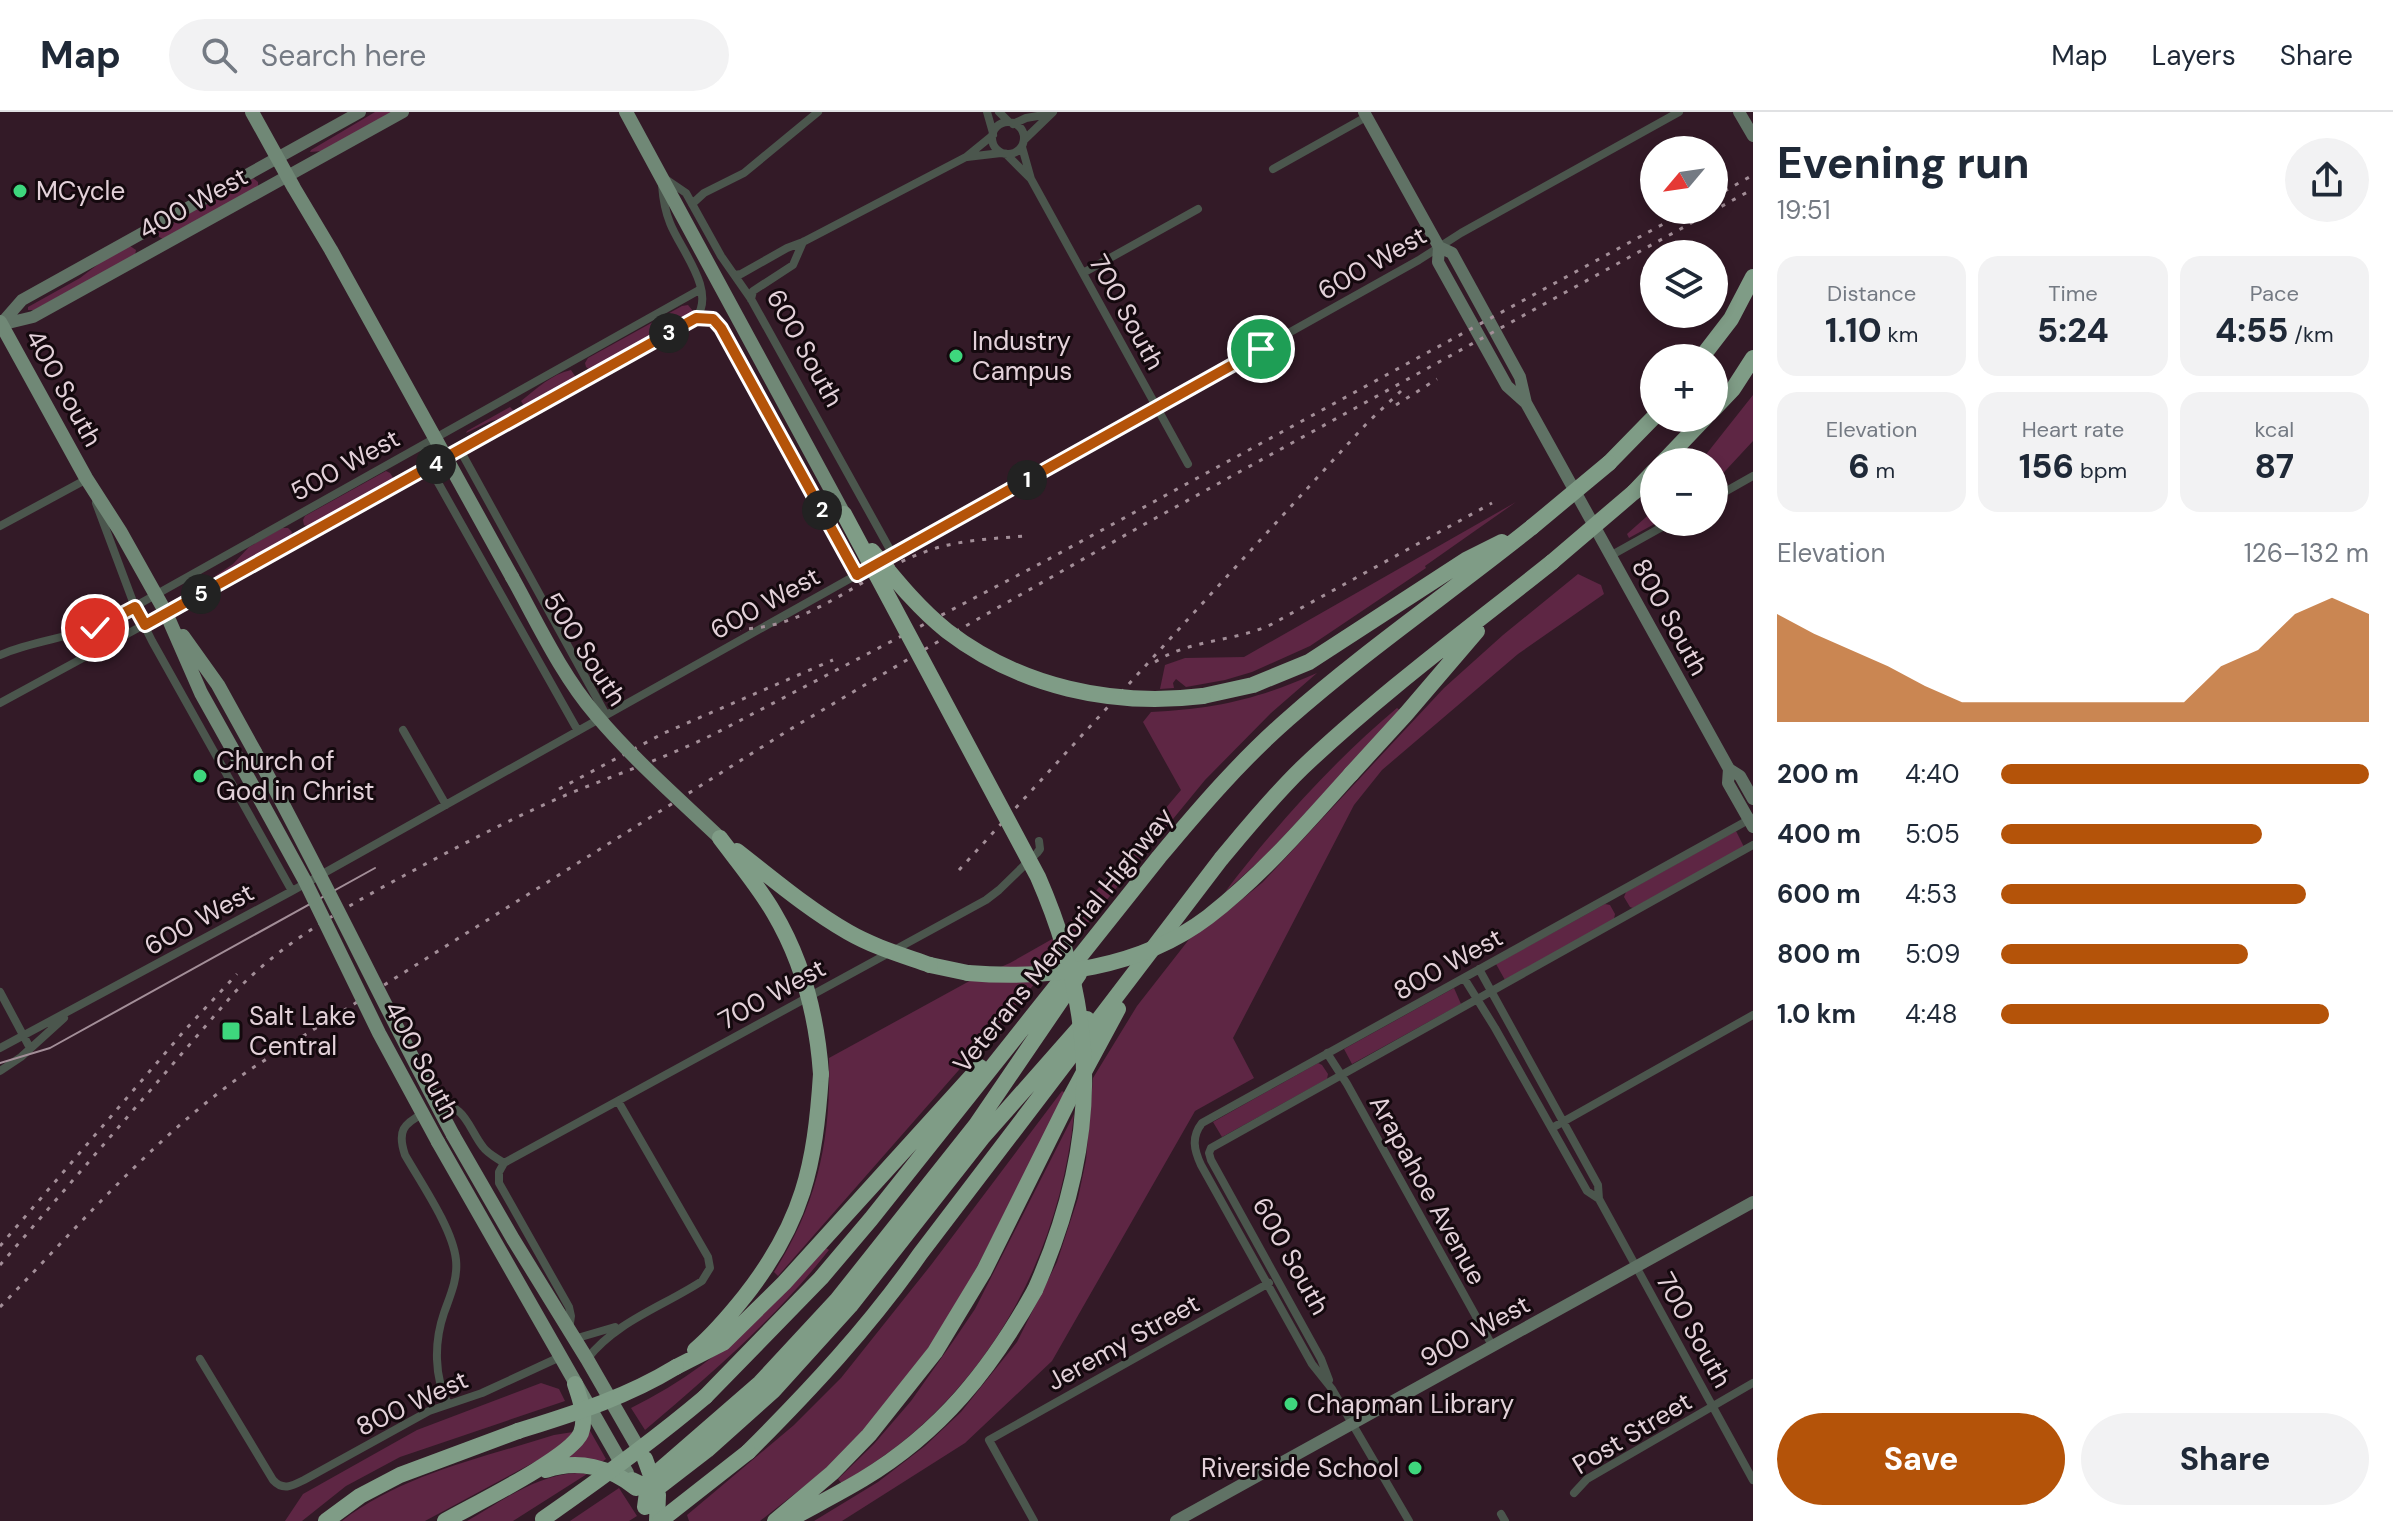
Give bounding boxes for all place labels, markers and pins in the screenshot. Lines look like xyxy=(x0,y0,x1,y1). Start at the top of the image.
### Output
place label: MCycle xyxy=(36,174,125,208)
marker: MCycle xyxy=(11,182,29,200)
pin: 3 xyxy=(649,313,689,353)
pin xyxy=(1227,315,1295,383)
place label: Industry Campus xyxy=(972,324,1072,388)
marker: Industry Campus xyxy=(947,347,965,365)
pin: 4 xyxy=(416,444,456,484)
pin: 1 xyxy=(1007,460,1047,500)
pin: 2 xyxy=(802,490,842,530)
pin: 5 xyxy=(181,574,221,614)
pin xyxy=(61,594,129,662)
place label: Church of God in Christ xyxy=(216,744,375,808)
marker: Church of God in Christ xyxy=(191,767,209,785)
place label: Salt Lake Central xyxy=(249,999,356,1063)
marker: Salt Lake Central xyxy=(220,1020,242,1042)
place label: Chapman Library xyxy=(1307,1387,1514,1421)
marker: Chapman Library xyxy=(1282,1395,1300,1413)
place label: Riverside School xyxy=(1201,1451,1399,1485)
marker: Riverside School xyxy=(1406,1459,1424,1477)

